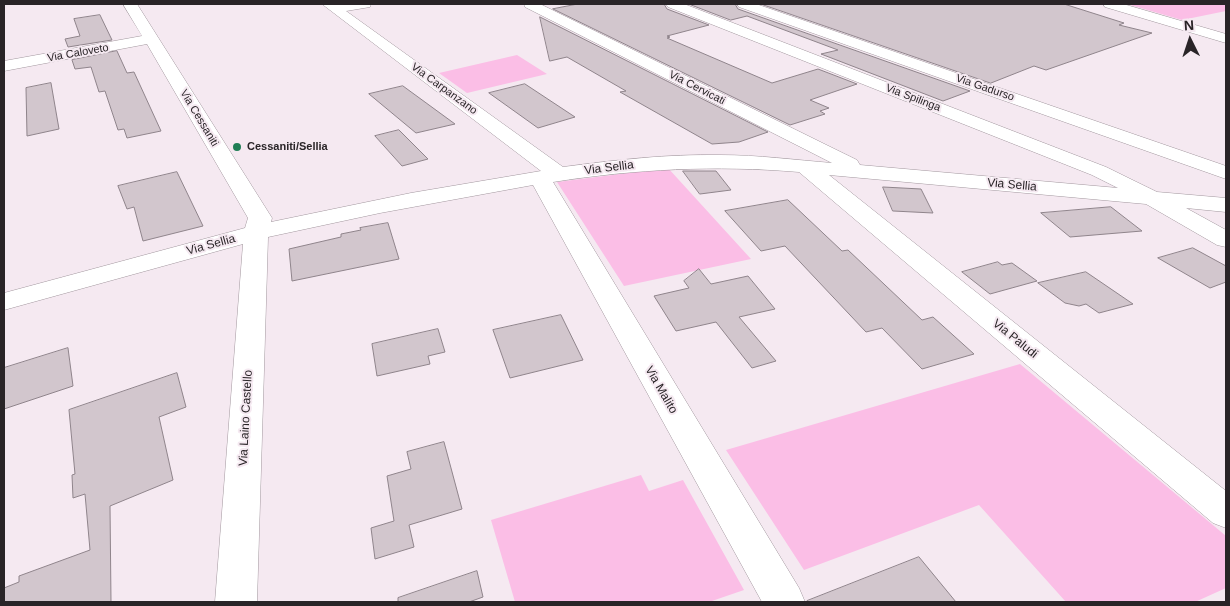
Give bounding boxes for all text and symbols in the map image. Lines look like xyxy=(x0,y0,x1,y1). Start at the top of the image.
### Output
north arrow xyxy=(1165,15,1215,65)
text: N xyxy=(1183,17,1195,33)
street label: Via Caloveto xyxy=(46,41,110,65)
street label: Via Carpanzano xyxy=(408,61,480,117)
street label: Via Cervicati xyxy=(667,68,727,108)
street label: Via Gadurso xyxy=(954,72,1016,104)
street label: Via Spilinga xyxy=(884,81,942,115)
street label: Via Cessaniti xyxy=(177,87,221,149)
place label: Cessaniti/Sellia xyxy=(247,140,328,154)
marker: Cessaniti/Sellia xyxy=(231,141,243,153)
street label: Via Sellia xyxy=(583,158,635,178)
street label: Via Sellia xyxy=(987,176,1037,194)
street label: Via Sellia xyxy=(185,232,237,258)
street label: Via Paludi xyxy=(990,316,1040,362)
street label: Via Malito xyxy=(642,364,680,416)
street label: Via Laino Castello xyxy=(236,369,256,467)

